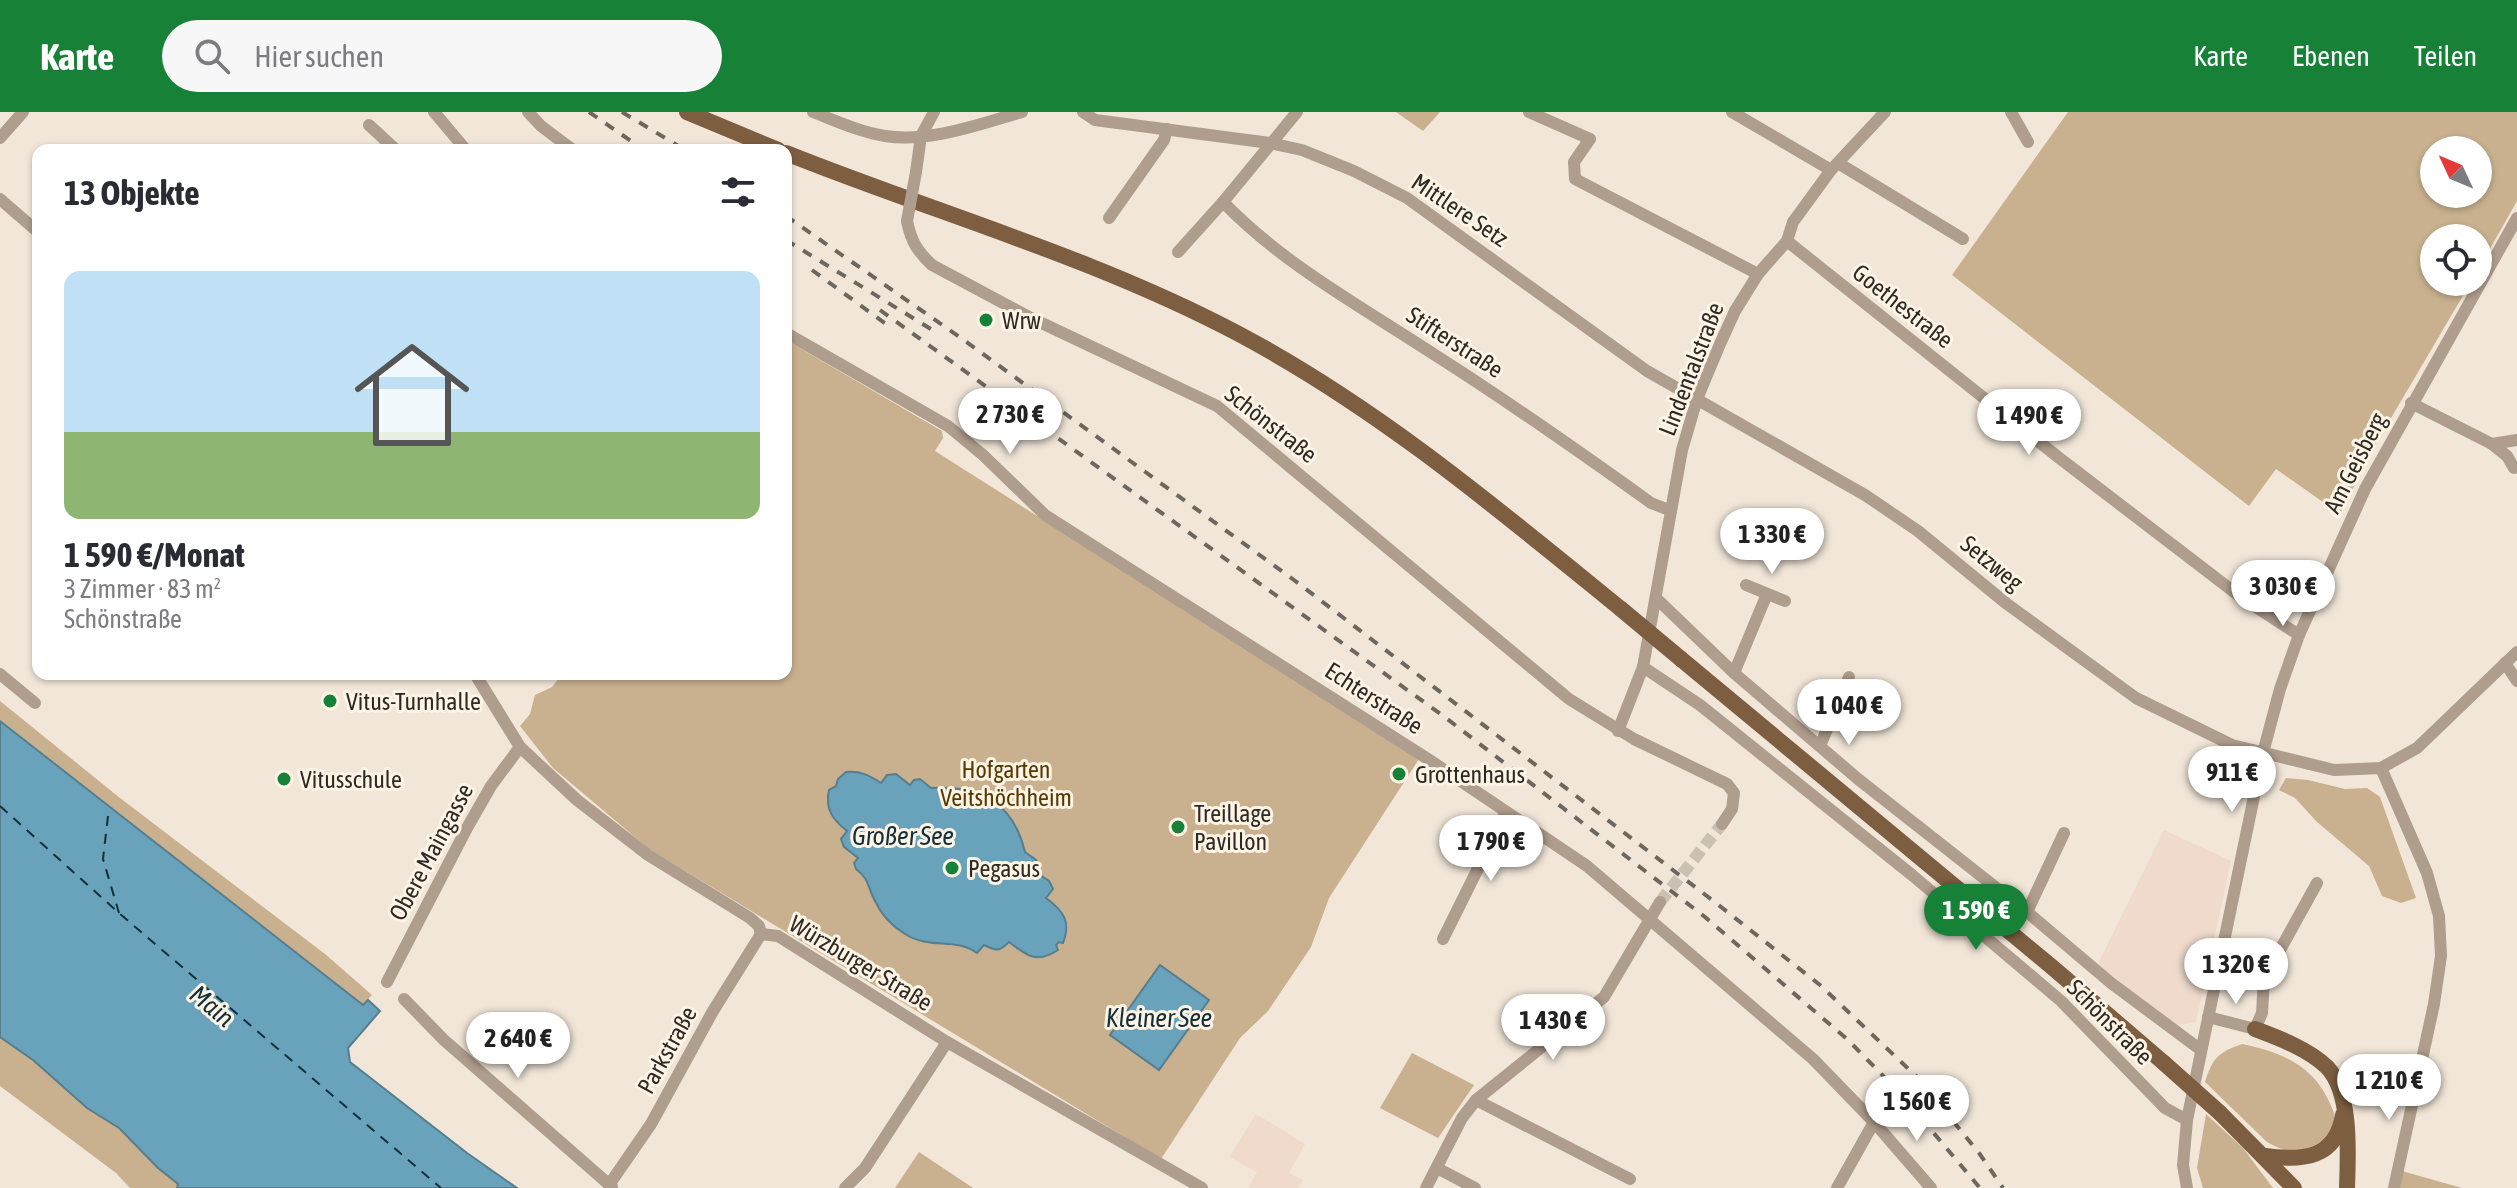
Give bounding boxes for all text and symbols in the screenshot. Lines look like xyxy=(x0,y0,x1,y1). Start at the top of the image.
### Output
search box xyxy=(162,20,722,92)
icon: search xyxy=(190,34,234,78)
text: Karte xyxy=(40,35,114,78)
text: Hier suchen xyxy=(254,39,384,73)
text: Karte xyxy=(2193,40,2248,72)
text: Ebenen xyxy=(2292,40,2370,72)
text: Teilen xyxy=(2414,40,2477,72)
north arrow xyxy=(2420,136,2492,208)
map controls xyxy=(2420,136,2492,296)
street label: Mittlere Setz xyxy=(1407,168,1514,252)
icon: filters xyxy=(716,170,760,214)
text: 13 Objekte xyxy=(64,173,200,212)
button: locate xyxy=(2420,224,2492,296)
street label: Goethestraße xyxy=(1848,259,1958,353)
street label: Lindentalstraße xyxy=(1653,299,1729,439)
street label: Stifterstraße xyxy=(1402,301,1508,383)
place label: Wrw xyxy=(1002,307,1041,334)
marker: Wrw xyxy=(977,311,995,329)
icon: home xyxy=(340,323,484,467)
street label: Schönstraße xyxy=(1220,380,1322,468)
pin: 2 730 € xyxy=(936,388,1084,456)
pin: 1 490 € xyxy=(1955,389,2103,457)
text: 2 730 € xyxy=(976,399,1044,429)
text: 1 490 € xyxy=(1995,400,2063,430)
street label: Am Geisberg xyxy=(2318,408,2392,518)
pin: 1 330 € xyxy=(1698,508,1846,576)
text: 1 330 € xyxy=(1738,519,1806,549)
street label: Setzweg xyxy=(1956,530,2029,597)
text: 1 590 €/Monat xyxy=(64,535,245,574)
pin: 3 030 € xyxy=(2209,560,2357,628)
text: 3 030 € xyxy=(2249,571,2317,601)
text: 3 Zimmer · 83 m² xyxy=(64,574,221,604)
text: Schönstraße xyxy=(64,604,182,634)
street label: Echterstraße xyxy=(1320,657,1428,739)
pin: 1 040 € xyxy=(1775,679,1923,747)
place label: Vitus-Turnhalle xyxy=(346,688,481,715)
text: 1 040 € xyxy=(1815,690,1883,720)
marker: Vitus-Turnhalle xyxy=(321,692,339,710)
pin: 911 € xyxy=(2176,746,2288,814)
park label: Hofgarten Veitshöchheim xyxy=(940,756,1072,811)
text: 911 € xyxy=(2206,757,2258,787)
place label: Grottenhaus xyxy=(1415,761,1525,788)
marker: Grottenhaus xyxy=(1390,765,1408,783)
place label: Vitusschule xyxy=(300,766,402,793)
marker: Vitusschule xyxy=(275,770,293,788)
street label: Obere Maingasse xyxy=(384,779,478,925)
place label: Treillage Pavillon xyxy=(1194,800,1271,855)
pin: 1 790 € xyxy=(1417,815,1565,883)
marker: Treillage Pavillon xyxy=(1169,818,1187,836)
water label: Großer See xyxy=(852,821,954,851)
text: 1 790 € xyxy=(1457,826,1525,856)
place label: Pegasus xyxy=(968,855,1040,882)
marker: Pegasus xyxy=(943,859,961,877)
pin: 1 590 € xyxy=(1902,884,2050,952)
text: 1 590 € xyxy=(1942,895,2010,925)
street label: Würzburger Straße xyxy=(785,910,937,1016)
pin: 1 320 € xyxy=(2162,938,2310,1006)
text: 1 320 € xyxy=(2202,949,2270,979)
street label: Schönstraße xyxy=(2062,974,2158,1070)
water label: Main xyxy=(184,979,240,1033)
pin: 1 430 € xyxy=(1479,994,1627,1062)
street label: Parkstraße xyxy=(632,1002,702,1098)
water label: Kleiner See xyxy=(1106,1003,1212,1033)
text: 1 430 € xyxy=(1519,1005,1587,1035)
pin: 2 640 € xyxy=(444,1012,592,1080)
text: 2 640 € xyxy=(484,1023,552,1053)
pin: 1 210 € xyxy=(2315,1054,2463,1122)
text: 1 210 € xyxy=(2355,1065,2423,1095)
pin: 1 560 € xyxy=(1843,1075,1991,1143)
text: 1 560 € xyxy=(1883,1086,1951,1116)

